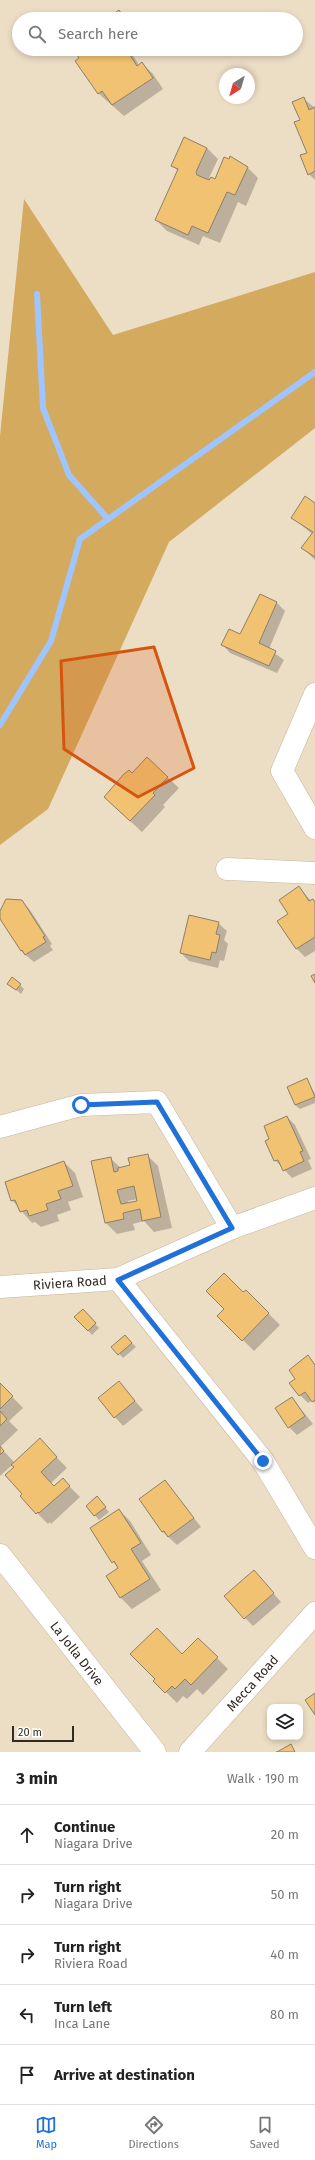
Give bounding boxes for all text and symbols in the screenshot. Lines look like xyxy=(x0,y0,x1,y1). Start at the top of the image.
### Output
search box xyxy=(12,12,303,56)
icon: search xyxy=(26,23,48,45)
text: Search here xyxy=(58,25,138,43)
north arrow xyxy=(219,68,255,104)
route start xyxy=(72,1096,90,1114)
street label: Riviera Road xyxy=(33,1272,107,1292)
route end xyxy=(254,1452,272,1470)
street label: La Jolla Drive xyxy=(48,1618,107,1688)
street label: Mecca Road xyxy=(223,1652,281,1714)
map controls xyxy=(267,1704,303,1740)
button: layers xyxy=(267,1704,303,1740)
scale bar xyxy=(12,1724,74,1743)
text: 20 m xyxy=(18,1726,42,1739)
text: 3 min xyxy=(16,1768,58,1789)
text: Walk · 190 m xyxy=(227,1771,299,1786)
text: Continue xyxy=(54,1818,115,1836)
icon: ahead xyxy=(16,1824,38,1846)
text: 20 m xyxy=(271,1827,299,1842)
text: Niagara Drive xyxy=(54,1836,133,1851)
text: Turn right xyxy=(54,1878,121,1896)
icon: right xyxy=(16,1884,38,1906)
text: 50 m xyxy=(271,1887,299,1902)
text: Niagara Drive xyxy=(54,1896,133,1911)
text: Turn right xyxy=(54,1938,121,1956)
icon: right xyxy=(16,1944,38,1966)
text: 40 m xyxy=(270,1947,299,1962)
text: Riviera Road xyxy=(54,1956,128,1971)
text: Turn left xyxy=(54,1998,112,2016)
icon: left xyxy=(16,2004,38,2026)
text: 80 m xyxy=(270,2007,299,2022)
text: Inca Lane xyxy=(54,2016,110,2031)
icon: arrive xyxy=(16,2064,38,2086)
text: Arrive at destination xyxy=(54,2066,195,2084)
tab: Map xyxy=(35,2114,57,2151)
tab: Directions xyxy=(128,2114,179,2151)
tab: Saved xyxy=(250,2114,280,2151)

